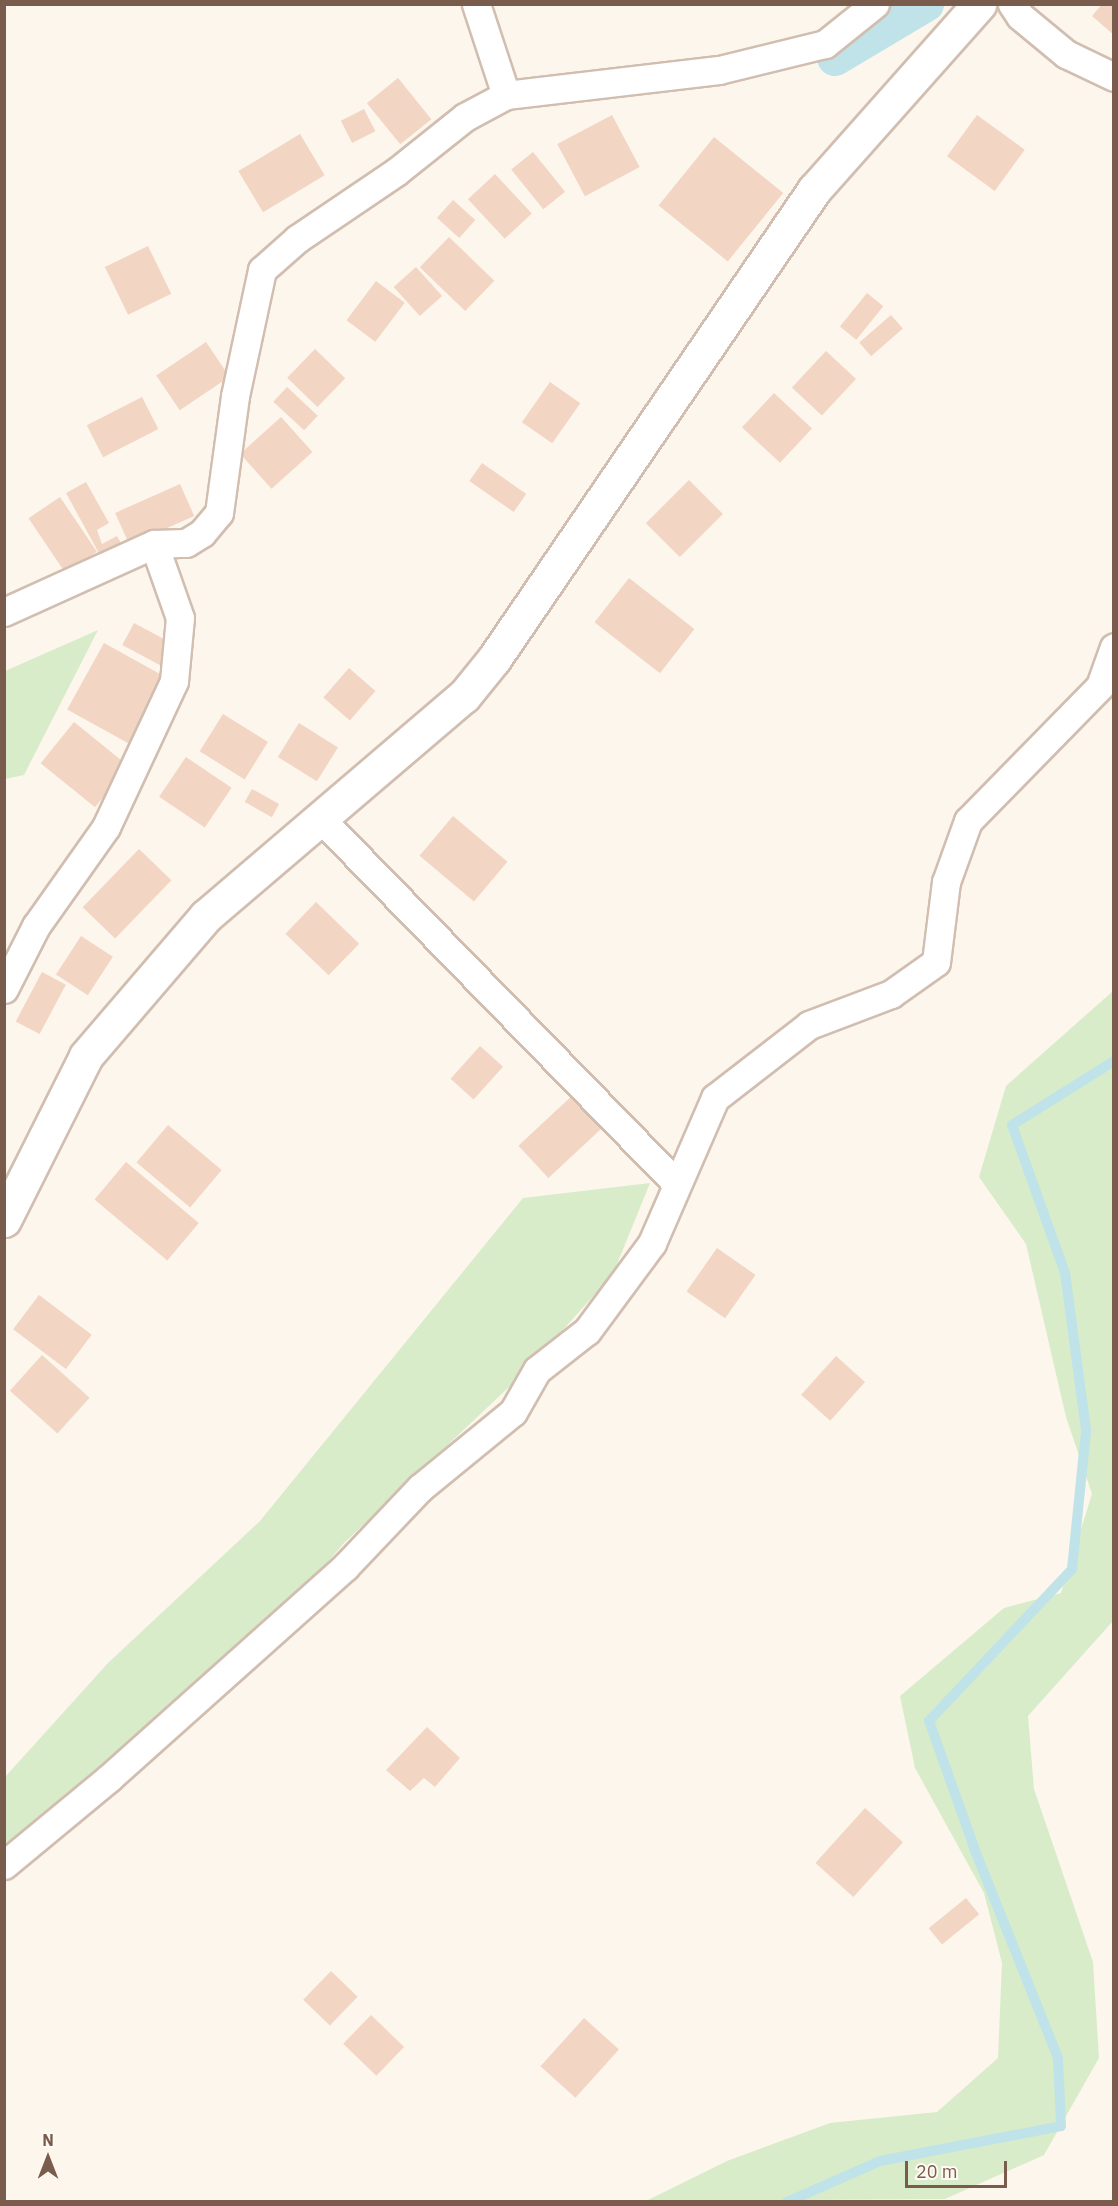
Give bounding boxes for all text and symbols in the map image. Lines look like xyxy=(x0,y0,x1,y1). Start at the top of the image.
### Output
north arrow xyxy=(18,2128,78,2188)
text: N xyxy=(42,2130,54,2150)
scale bar xyxy=(908,2149,1010,2187)
text: 20 m xyxy=(916,2160,958,2183)

